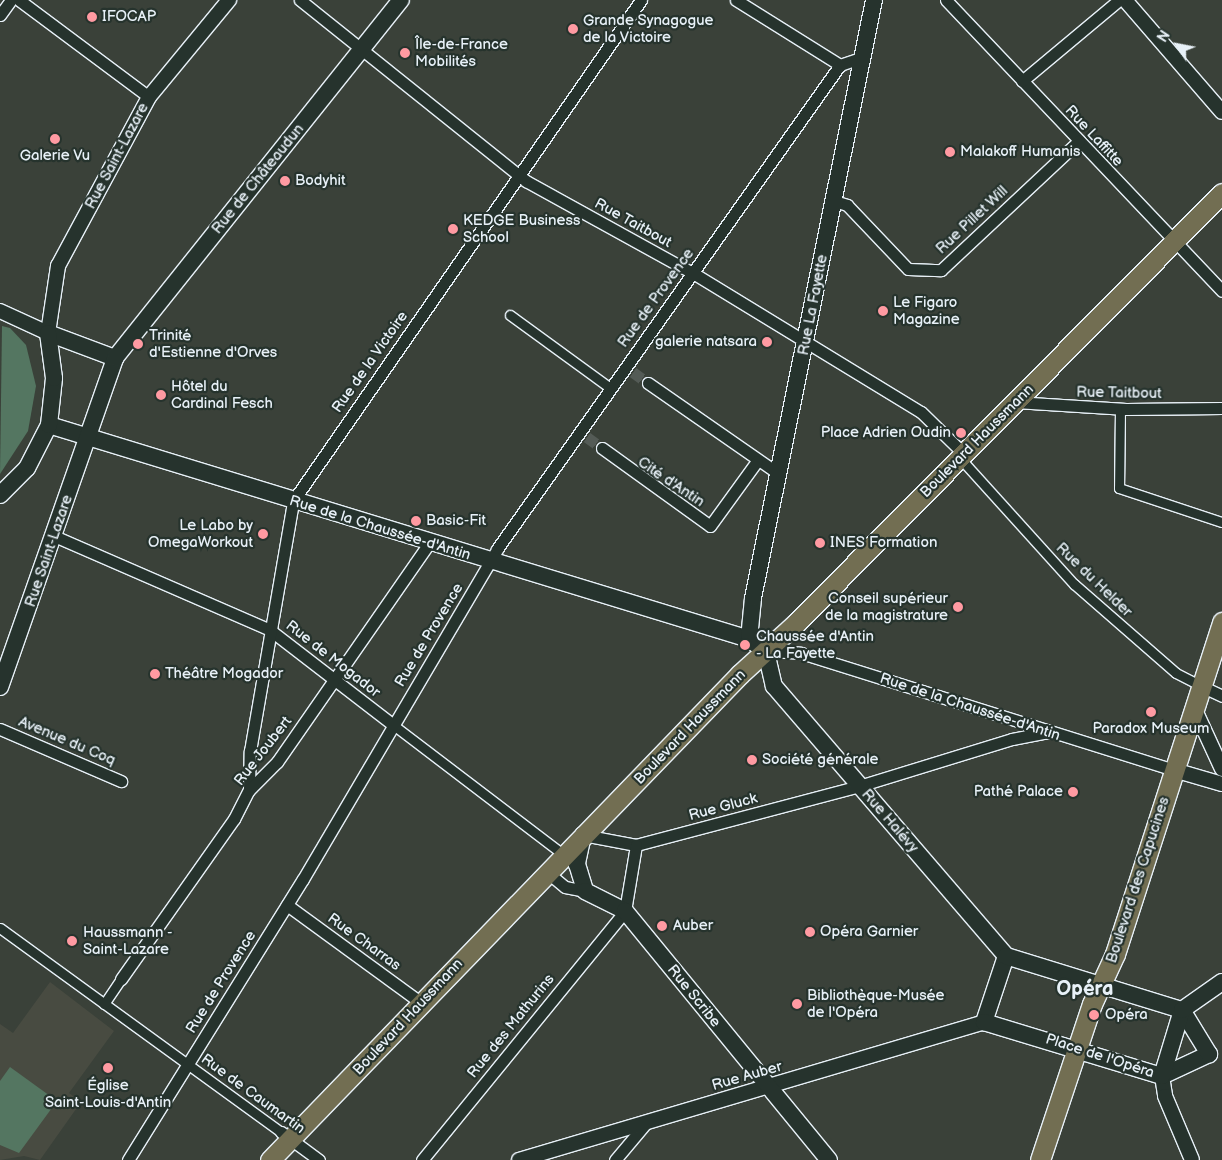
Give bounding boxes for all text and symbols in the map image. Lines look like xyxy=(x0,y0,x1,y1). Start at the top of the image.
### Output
place label: IFOCAP xyxy=(102,8,156,26)
marker: IFOCAP xyxy=(86,11,98,23)
place label: Grande Synagogue de la Victoire xyxy=(583,11,714,46)
north arrow xyxy=(1152,20,1202,70)
marker: Grande Synagogue de la Victoire xyxy=(567,23,579,35)
text: N xyxy=(1154,28,1174,46)
place label: Île-de-France Mobilités xyxy=(415,35,508,70)
marker: Île-de-France Mobilités xyxy=(399,47,411,59)
street label: Rue Saint-Lazare xyxy=(81,100,153,212)
street label: Rue Laffitte xyxy=(1061,102,1127,170)
street label: Rue de Châteaudun xyxy=(208,120,308,238)
marker: Galerie Vu xyxy=(49,133,61,145)
place label: Malakoff Humanis xyxy=(960,143,1081,161)
marker: Malakoff Humanis xyxy=(944,146,956,158)
place label: Galerie Vu xyxy=(20,147,90,165)
place label: Bodyhit xyxy=(295,172,346,190)
marker: Bodyhit xyxy=(279,175,291,187)
street label: Rue Pillet Will xyxy=(932,182,1012,258)
street label: Rue Taitbout xyxy=(591,194,675,252)
place label: KEDGE Business School xyxy=(463,211,580,246)
marker: KEDGE Business School xyxy=(447,223,459,235)
street label: Rue de Provence xyxy=(614,245,698,351)
street label: Rue La Fayette xyxy=(794,253,832,357)
place label: Le Figaro Magazine xyxy=(893,293,960,328)
marker: Le Figaro Magazine xyxy=(877,305,889,317)
street label: Rue de la Victoire xyxy=(328,308,412,416)
place label: Trinité d'Estienne d'Orves xyxy=(149,326,277,361)
place label: galerie natsara xyxy=(655,333,757,351)
marker: galerie natsara xyxy=(761,336,773,348)
marker: Trinité d'Estienne d'Orves xyxy=(131,337,145,351)
place label: Hôtel du Cardinal Fesch xyxy=(171,377,273,412)
street label: Boulevard Haussmann xyxy=(917,381,1037,501)
street label: Rue Taitbout xyxy=(1076,383,1162,403)
marker: Hôtel du Cardinal Fesch xyxy=(155,389,167,401)
place label: Place Adrien Oudin xyxy=(821,424,951,442)
marker: Place Adrien Oudin xyxy=(955,427,967,439)
street label: Cité d'Antin xyxy=(634,453,708,511)
street label: Rue Saint-Lazare xyxy=(21,492,77,610)
street label: Rue de la Chaussée-d'Antin xyxy=(287,492,473,564)
place label: Basic-Fit xyxy=(426,512,486,530)
marker: Basic-Fit xyxy=(410,515,422,527)
place label: Le Labo by OmegaWorkout xyxy=(148,516,253,551)
marker: Le Labo by OmegaWorkout xyxy=(257,528,269,540)
place label: INES Formation xyxy=(830,534,937,552)
marker: INES Formation xyxy=(814,537,826,549)
street label: Rue du Helder xyxy=(1052,539,1136,621)
street label: Rue de Provence xyxy=(391,580,467,690)
place label: Conseil supérieur de la magistrature xyxy=(825,589,948,624)
marker: Conseil supérieur de la magistrature xyxy=(952,601,964,613)
street label: Rue de Mogador xyxy=(282,617,384,701)
place label: Chaussée d'Antin - La Fayette xyxy=(756,627,874,662)
marker: Chaussée d'Antin - La Fayette xyxy=(738,638,752,652)
place label: Théâtre Mogador xyxy=(165,665,283,683)
street label: Boulevard Haussmann xyxy=(630,666,750,788)
marker: Théâtre Mogador xyxy=(149,668,161,680)
street label: Rue de la Chaussée-d'Antin xyxy=(878,669,1062,745)
marker: Paradox Museum xyxy=(1145,706,1157,718)
street label: Rue Joubert xyxy=(230,712,296,790)
street label: Avenue du Coq xyxy=(16,713,118,769)
place label: Paradox Museum xyxy=(1092,720,1210,738)
place label: Société générale xyxy=(762,751,878,769)
marker: Société générale xyxy=(746,754,758,766)
place label: Pathé Palace xyxy=(974,783,1063,801)
street label: Rue Halévy xyxy=(858,786,922,856)
marker: Pathé Palace xyxy=(1067,786,1079,798)
street label: Rue Gluck xyxy=(687,789,759,825)
street label: Boulevard des Capucines xyxy=(1103,795,1173,965)
street label: Rue Charras xyxy=(324,909,404,975)
place label: Auber xyxy=(673,917,713,935)
marker: Auber xyxy=(655,919,669,933)
place label: Haussmann - Saint-Lazare xyxy=(83,923,173,958)
place label: Opéra Garnier xyxy=(820,923,918,941)
marker: Opéra Garnier xyxy=(804,926,816,938)
street label: Rue de Provence xyxy=(182,927,260,1037)
marker: Haussmann - Saint-Lazare xyxy=(65,934,79,948)
street label: Boulevard Haussmann xyxy=(349,955,467,1079)
street label: Rue Scribe xyxy=(663,961,725,1031)
street label: Rue des Mathurins xyxy=(464,970,558,1082)
district label: Opéra xyxy=(1057,977,1113,1001)
place label: Bibliothèque-Musée de l'Opéra xyxy=(807,986,945,1021)
marker: Bibliothèque-Musée de l'Opéra xyxy=(791,998,803,1010)
place label: Opéra xyxy=(1105,1006,1148,1024)
marker: Opéra xyxy=(1087,1008,1101,1022)
street label: Place de l'Opéra xyxy=(1043,1030,1157,1082)
street label: Rue de Caumartin xyxy=(198,1050,308,1138)
street label: Rue Auber xyxy=(710,1057,784,1095)
marker: Église Saint-Louis-d'Antin xyxy=(102,1062,114,1074)
place label: Église Saint-Louis-d'Antin xyxy=(45,1076,171,1111)

